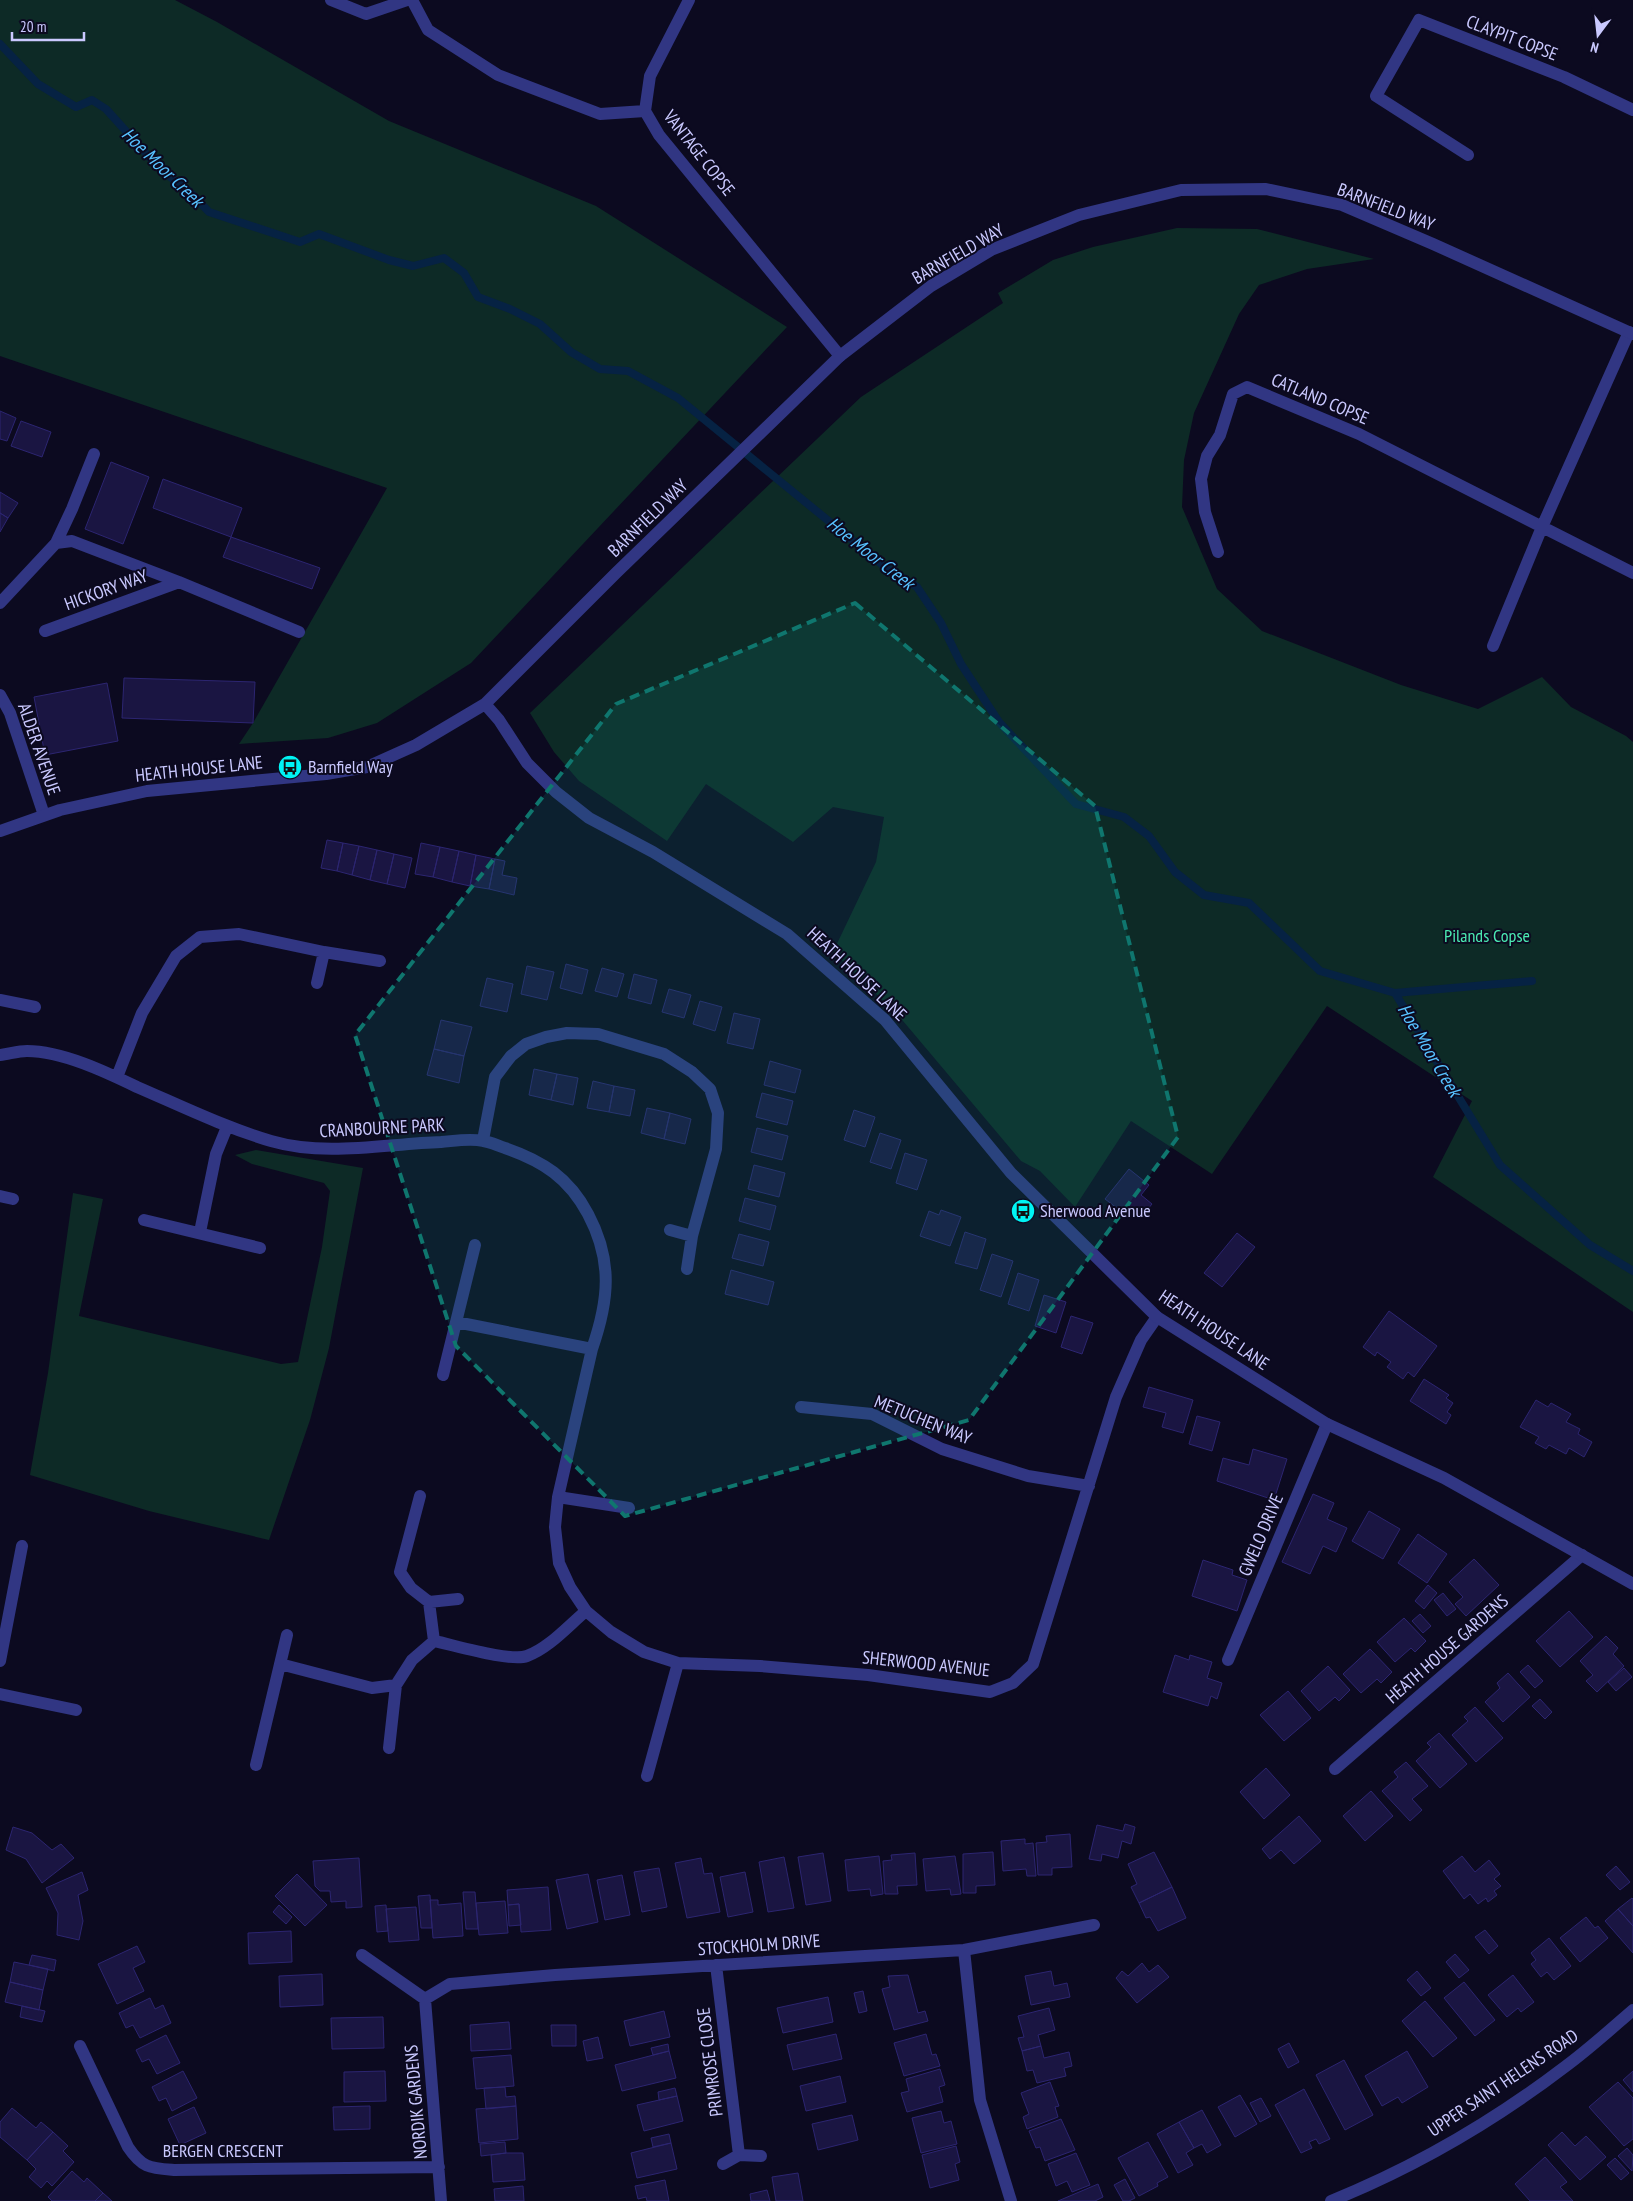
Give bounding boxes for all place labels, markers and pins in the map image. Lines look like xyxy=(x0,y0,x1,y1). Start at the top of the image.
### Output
bus stop icon: Barnfield Way xyxy=(277,754,303,780)
place label: Barnfield Way xyxy=(308,755,393,778)
bus stop icon: Sherwood Avenue xyxy=(1010,1198,1036,1224)
place label: Sherwood Avenue xyxy=(1040,1199,1151,1222)

